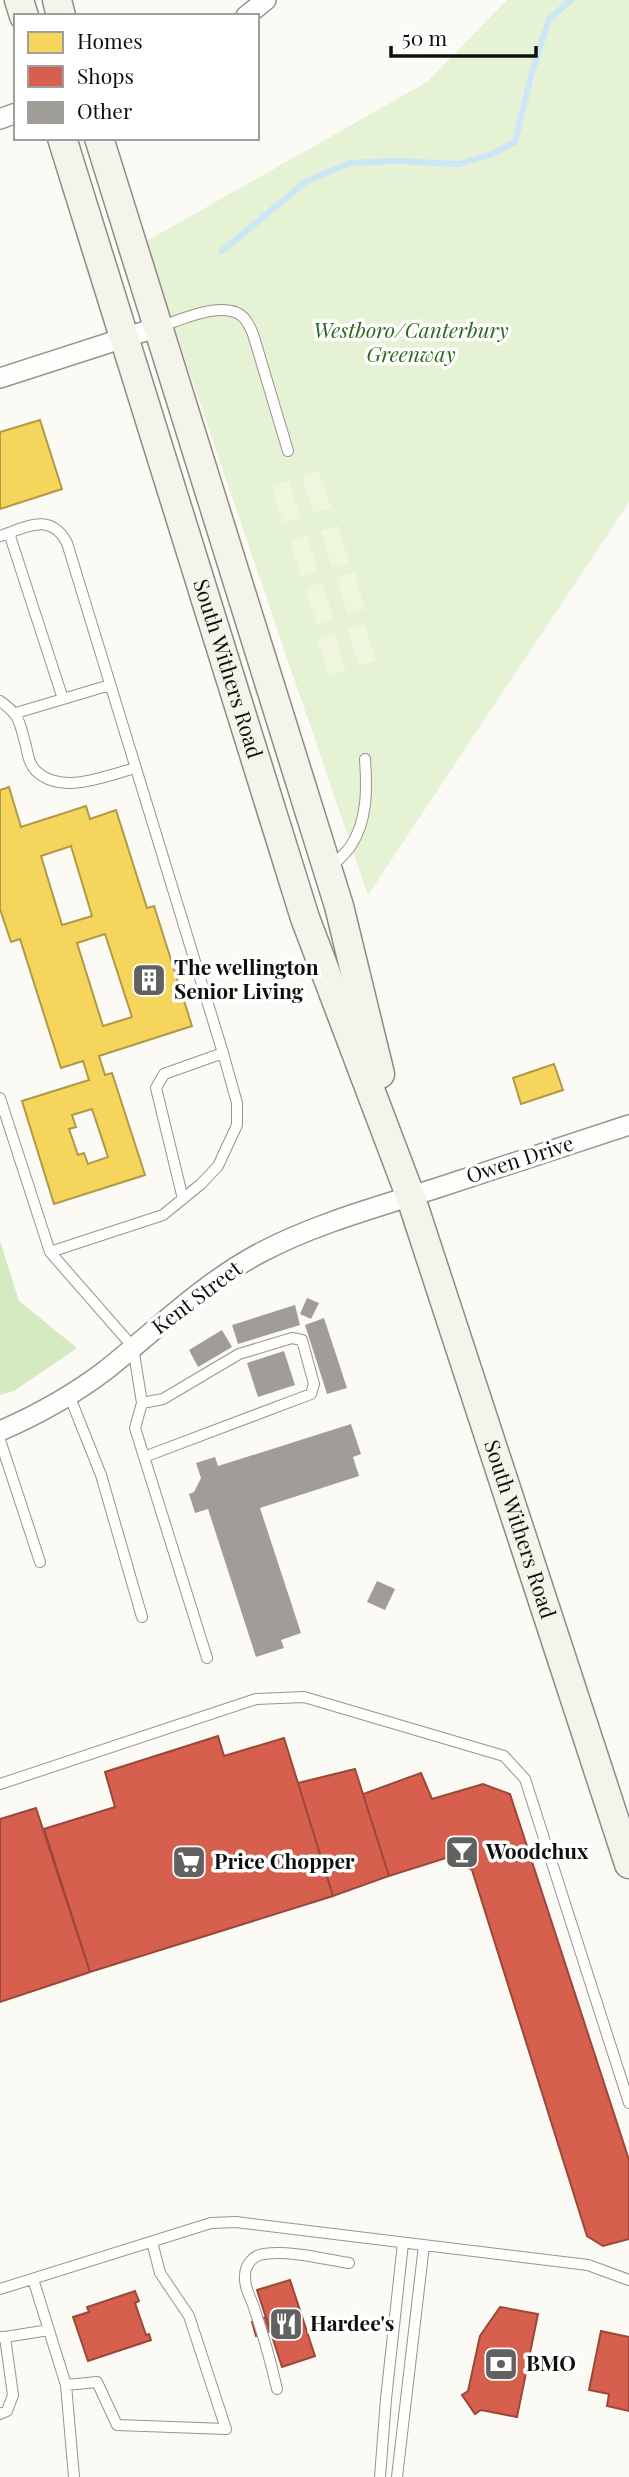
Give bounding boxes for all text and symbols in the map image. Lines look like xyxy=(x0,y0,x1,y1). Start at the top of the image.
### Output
legend xyxy=(14,14,259,140)
scale bar xyxy=(391,14,536,58)
text: 50 m xyxy=(402,23,448,51)
text: Homes xyxy=(77,26,143,54)
text: Shops xyxy=(77,61,134,89)
text: Other xyxy=(77,96,133,124)
park label: Westboro/Canterbury Greenway xyxy=(313,315,509,367)
street label: South Withers Road xyxy=(188,575,270,761)
place label: The wellington Senior Living xyxy=(174,952,319,1004)
building icon: The wellington Senior Living xyxy=(130,961,168,999)
street label: Owen Drive xyxy=(462,1128,577,1189)
street label: Kent Street xyxy=(145,1253,247,1339)
street label: South Withers Road xyxy=(479,1436,564,1622)
bar icon: Woodchux xyxy=(443,1833,481,1871)
place label: Woodchux xyxy=(485,1836,589,1864)
supermarket icon: Price Chopper xyxy=(170,1843,208,1881)
place label: Price Chopper xyxy=(214,1846,355,1874)
restaurant icon: Hardee's xyxy=(267,2305,305,2343)
place label: Hardee's xyxy=(310,2308,394,2336)
bank icon: BMO xyxy=(482,2345,520,2383)
place label: BMO xyxy=(526,2348,576,2376)

